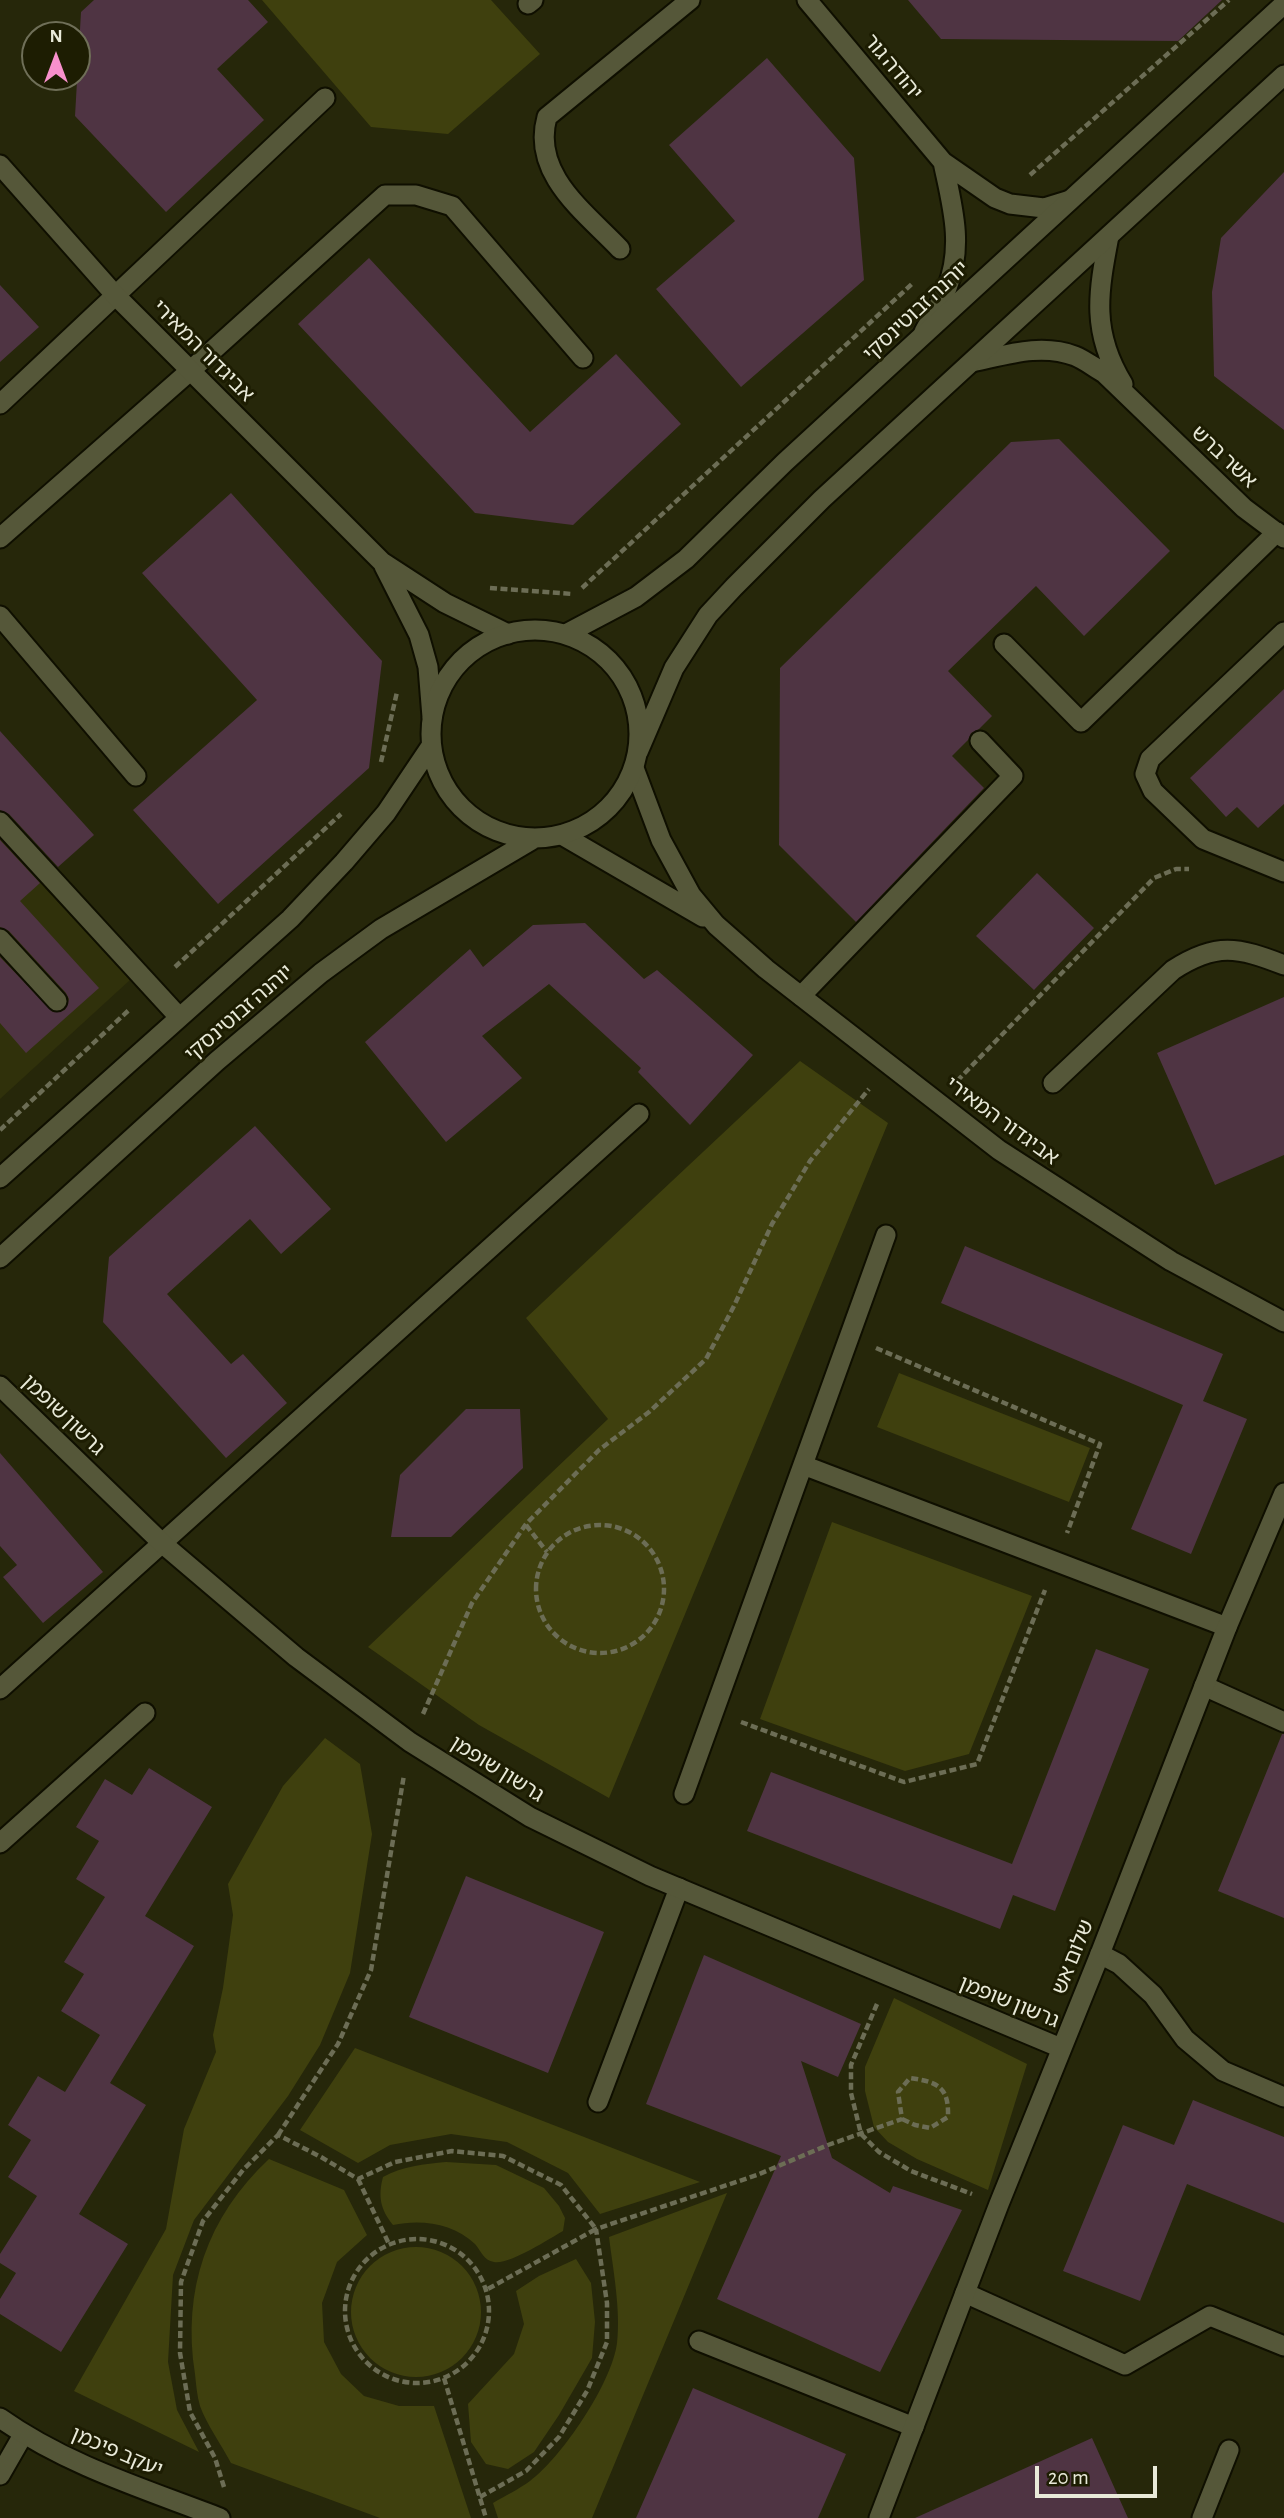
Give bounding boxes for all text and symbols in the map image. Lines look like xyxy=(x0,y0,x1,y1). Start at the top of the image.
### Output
north arrow xyxy=(21,21,91,91)
text: N xyxy=(49,27,63,46)
street label: יהודה גור xyxy=(858,29,928,105)
street label: יוהנה זבוטינסקי xyxy=(858,256,974,366)
street label: אביגדור המאירי xyxy=(147,295,259,407)
street label: אשר ברש xyxy=(1186,420,1262,494)
street label: יוהנה זבוטינסקי xyxy=(180,959,298,1067)
street label: אביגדור המאירי xyxy=(940,1071,1064,1171)
street label: גרשון שופמן xyxy=(16,1369,110,1461)
street label: גרשון שופמן xyxy=(446,1730,548,1808)
street label: שלום אש xyxy=(1047,1916,1099,1998)
street label: גרשון שופמן xyxy=(955,1971,1063,2033)
street label: יעקב פיכמן xyxy=(67,2421,167,2483)
scale bar xyxy=(1039,2452,1162,2496)
text: 20 m xyxy=(1048,2467,1089,2488)

